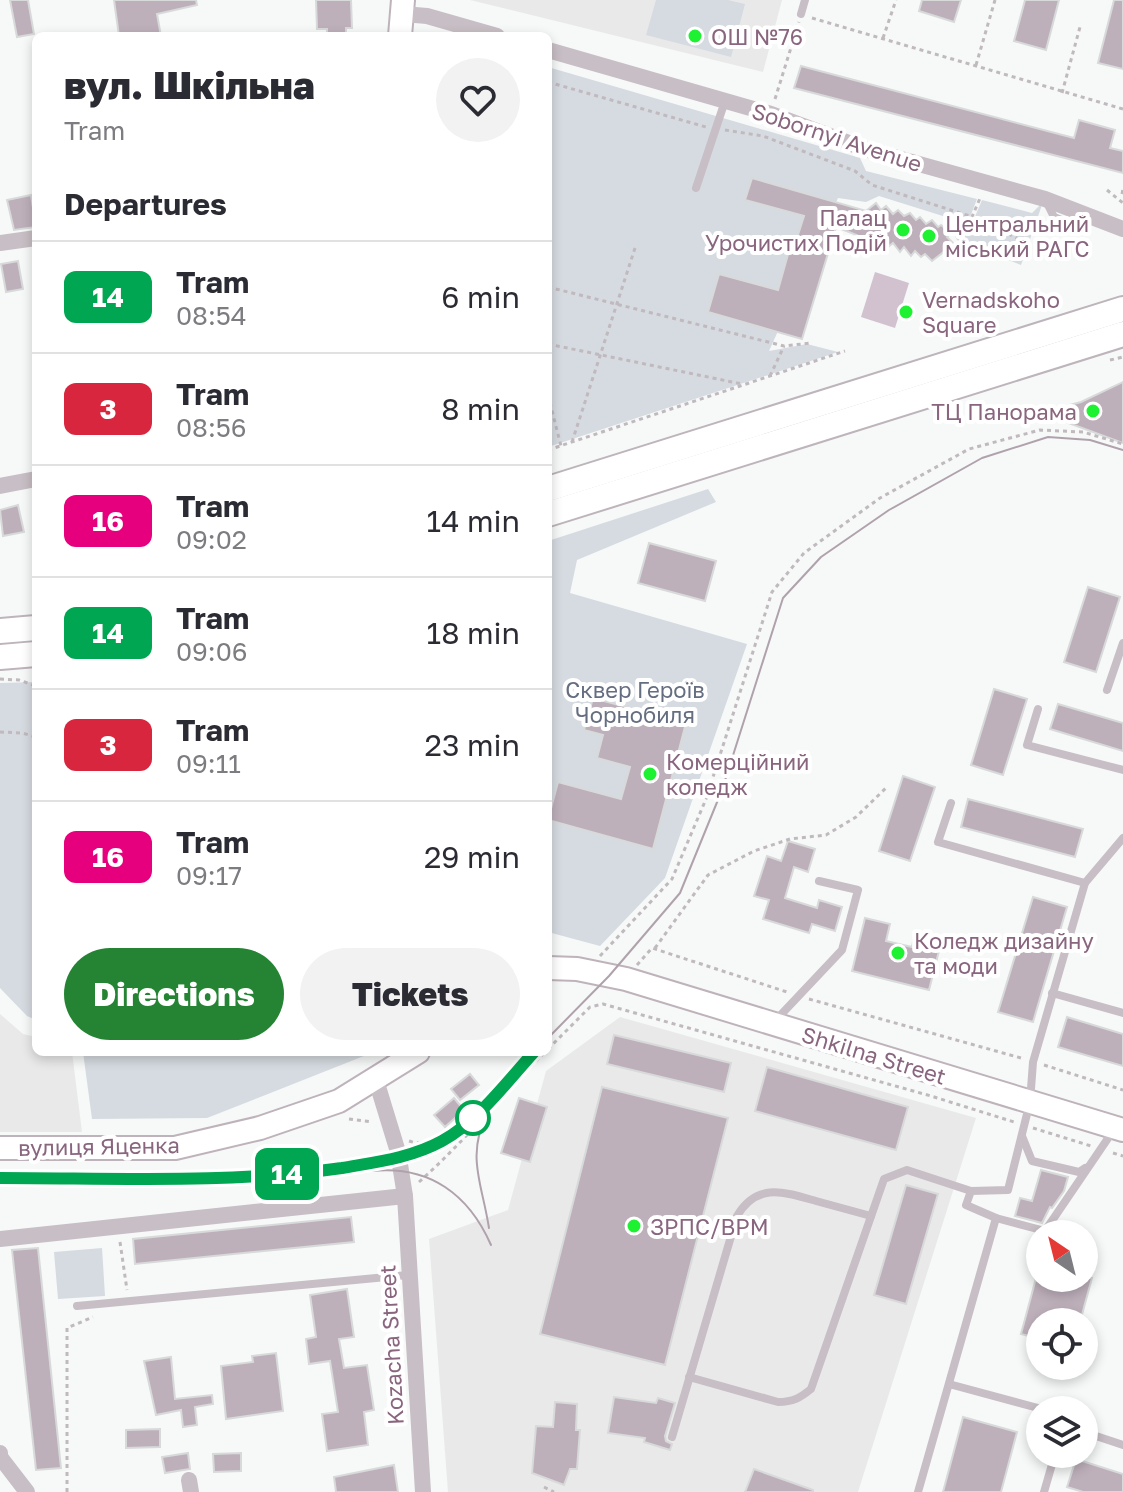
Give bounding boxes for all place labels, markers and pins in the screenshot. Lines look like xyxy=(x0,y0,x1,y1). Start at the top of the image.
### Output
place label: ОШ №76 xyxy=(711,23,803,50)
marker: ОШ №76 xyxy=(686,27,704,45)
place label: Палац Урочистих Подій xyxy=(705,204,887,256)
place label: Центральний міський РАГС xyxy=(945,210,1090,262)
marker: Палац Урочистих Подій xyxy=(894,221,912,239)
marker: Центральний міський РАГС xyxy=(920,227,938,245)
place label: Vernadskoho Square xyxy=(922,286,1060,338)
marker: Vernadskoho Square xyxy=(897,303,915,321)
place label: ТЦ Панорама xyxy=(931,398,1077,425)
marker: ТЦ Панорама xyxy=(1084,402,1102,420)
place label: Комерційний коледж xyxy=(666,748,810,800)
marker: Комерційний коледж xyxy=(641,765,659,783)
place label: Коледж дизайну та моди xyxy=(914,927,1094,979)
marker: Коледж дизайну та моди xyxy=(889,944,907,962)
unlabelled marker xyxy=(456,1101,490,1135)
place label: ЗРПС/ВРМ xyxy=(650,1213,769,1240)
marker: ЗРПС/ВРМ xyxy=(625,1217,643,1235)

